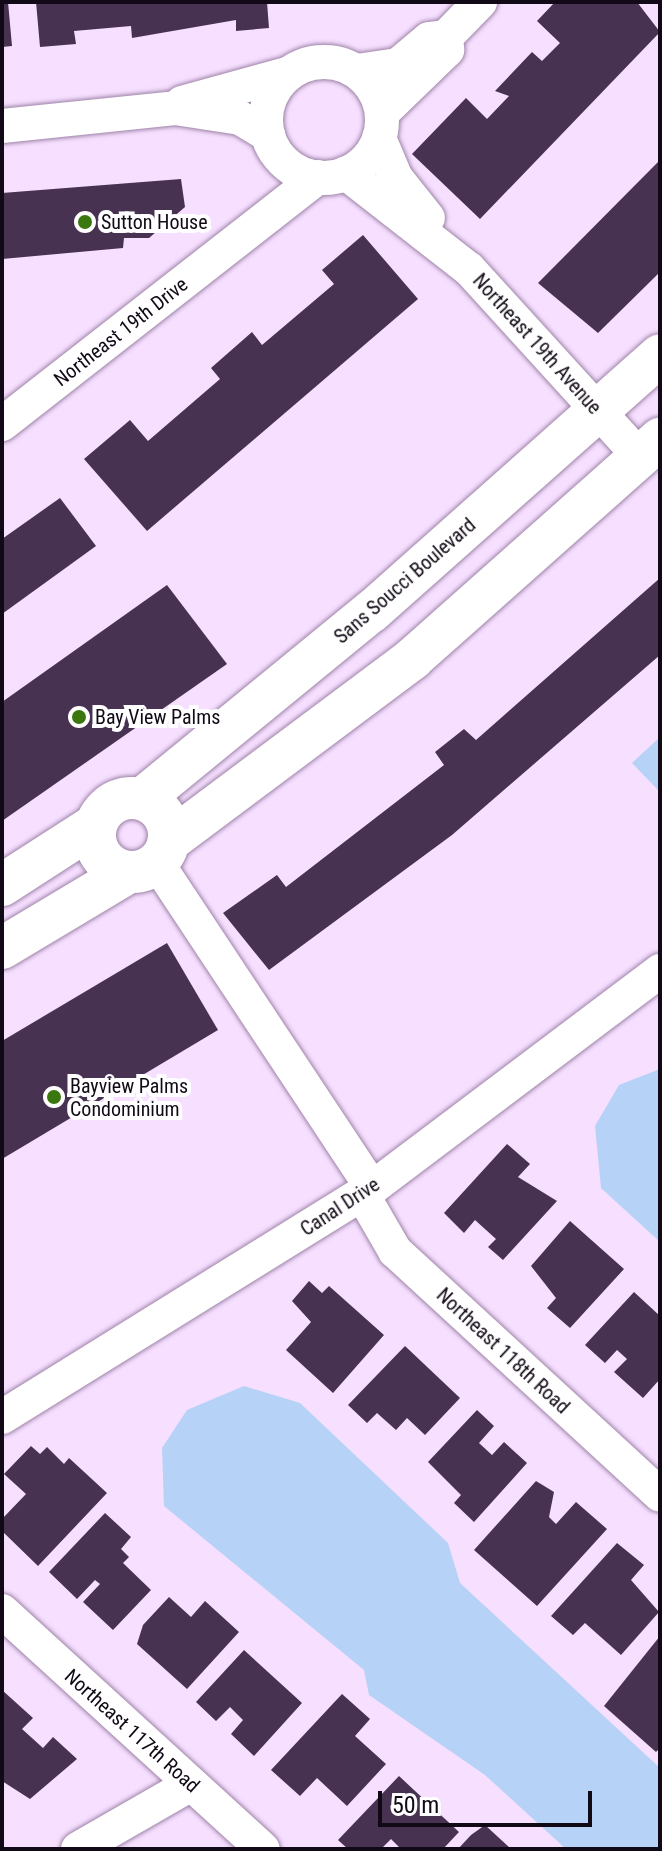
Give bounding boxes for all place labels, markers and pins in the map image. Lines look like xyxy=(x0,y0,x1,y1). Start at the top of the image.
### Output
place label: Sutton House xyxy=(101,210,208,234)
marker: Sutton House xyxy=(76,213,94,231)
place label: Bay View Palms xyxy=(95,705,220,729)
marker: Bay View Palms xyxy=(70,708,88,726)
place label: Bayview Palms Condominium xyxy=(70,1074,188,1121)
marker: Bayview Palms Condominium xyxy=(45,1088,63,1106)

